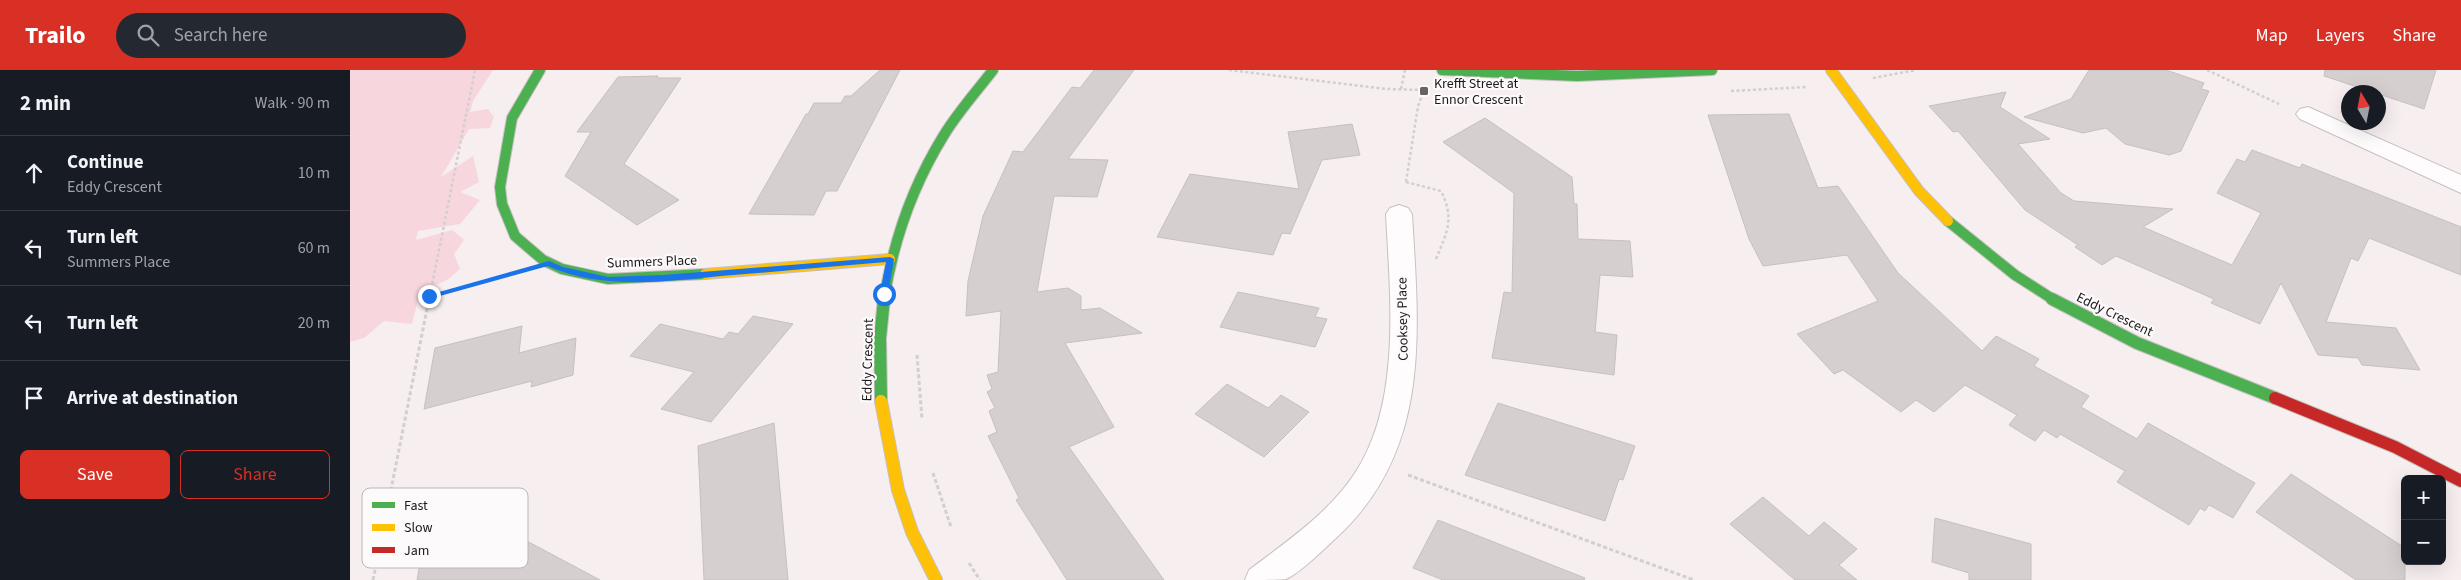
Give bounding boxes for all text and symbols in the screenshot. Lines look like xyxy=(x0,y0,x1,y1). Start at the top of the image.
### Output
search box xyxy=(116,13,466,58)
text: Trailo xyxy=(25,18,86,53)
icon: search xyxy=(134,21,162,49)
text: Search here xyxy=(174,22,267,49)
text: Map xyxy=(2256,23,2288,48)
text: Layers xyxy=(2316,23,2365,48)
text: Share xyxy=(2393,23,2436,48)
place label: Krefft Street at Ennor Crescent xyxy=(1434,74,1523,110)
marker: Krefft Street at Ennor Crescent xyxy=(1418,85,1430,97)
north arrow xyxy=(2341,85,2386,130)
text: 2 min xyxy=(20,88,71,118)
text: Walk · 90 m xyxy=(255,92,330,114)
text: Continue xyxy=(67,149,144,176)
icon: ahead xyxy=(20,159,48,187)
text: 10 m xyxy=(298,162,330,184)
text: Eddy Crescent xyxy=(67,176,162,198)
text: Turn left xyxy=(67,224,138,251)
icon: left xyxy=(20,234,48,262)
text: 60 m xyxy=(298,237,330,259)
street label: Summers Place xyxy=(607,250,698,274)
text: Summers Place xyxy=(67,251,170,273)
street label: Cooksey Place xyxy=(1392,277,1414,361)
route start xyxy=(873,283,896,306)
route end xyxy=(418,285,441,308)
street label: Eddy Crescent xyxy=(2073,288,2157,342)
icon: left xyxy=(20,309,48,337)
text: Turn left xyxy=(67,310,138,337)
text: 20 m xyxy=(298,312,330,334)
street label: Eddy Crescent xyxy=(857,318,879,402)
icon: arrive xyxy=(20,384,48,412)
text: Arrive at destination xyxy=(67,385,238,412)
button: Save xyxy=(20,450,170,499)
button: Share xyxy=(180,450,330,499)
map controls xyxy=(2401,475,2446,565)
button: + xyxy=(2401,475,2446,520)
legend xyxy=(362,488,528,568)
text: Fast xyxy=(404,496,428,516)
text: Slow xyxy=(404,518,433,538)
button: − xyxy=(2401,520,2446,565)
text: Jam xyxy=(404,541,429,561)

